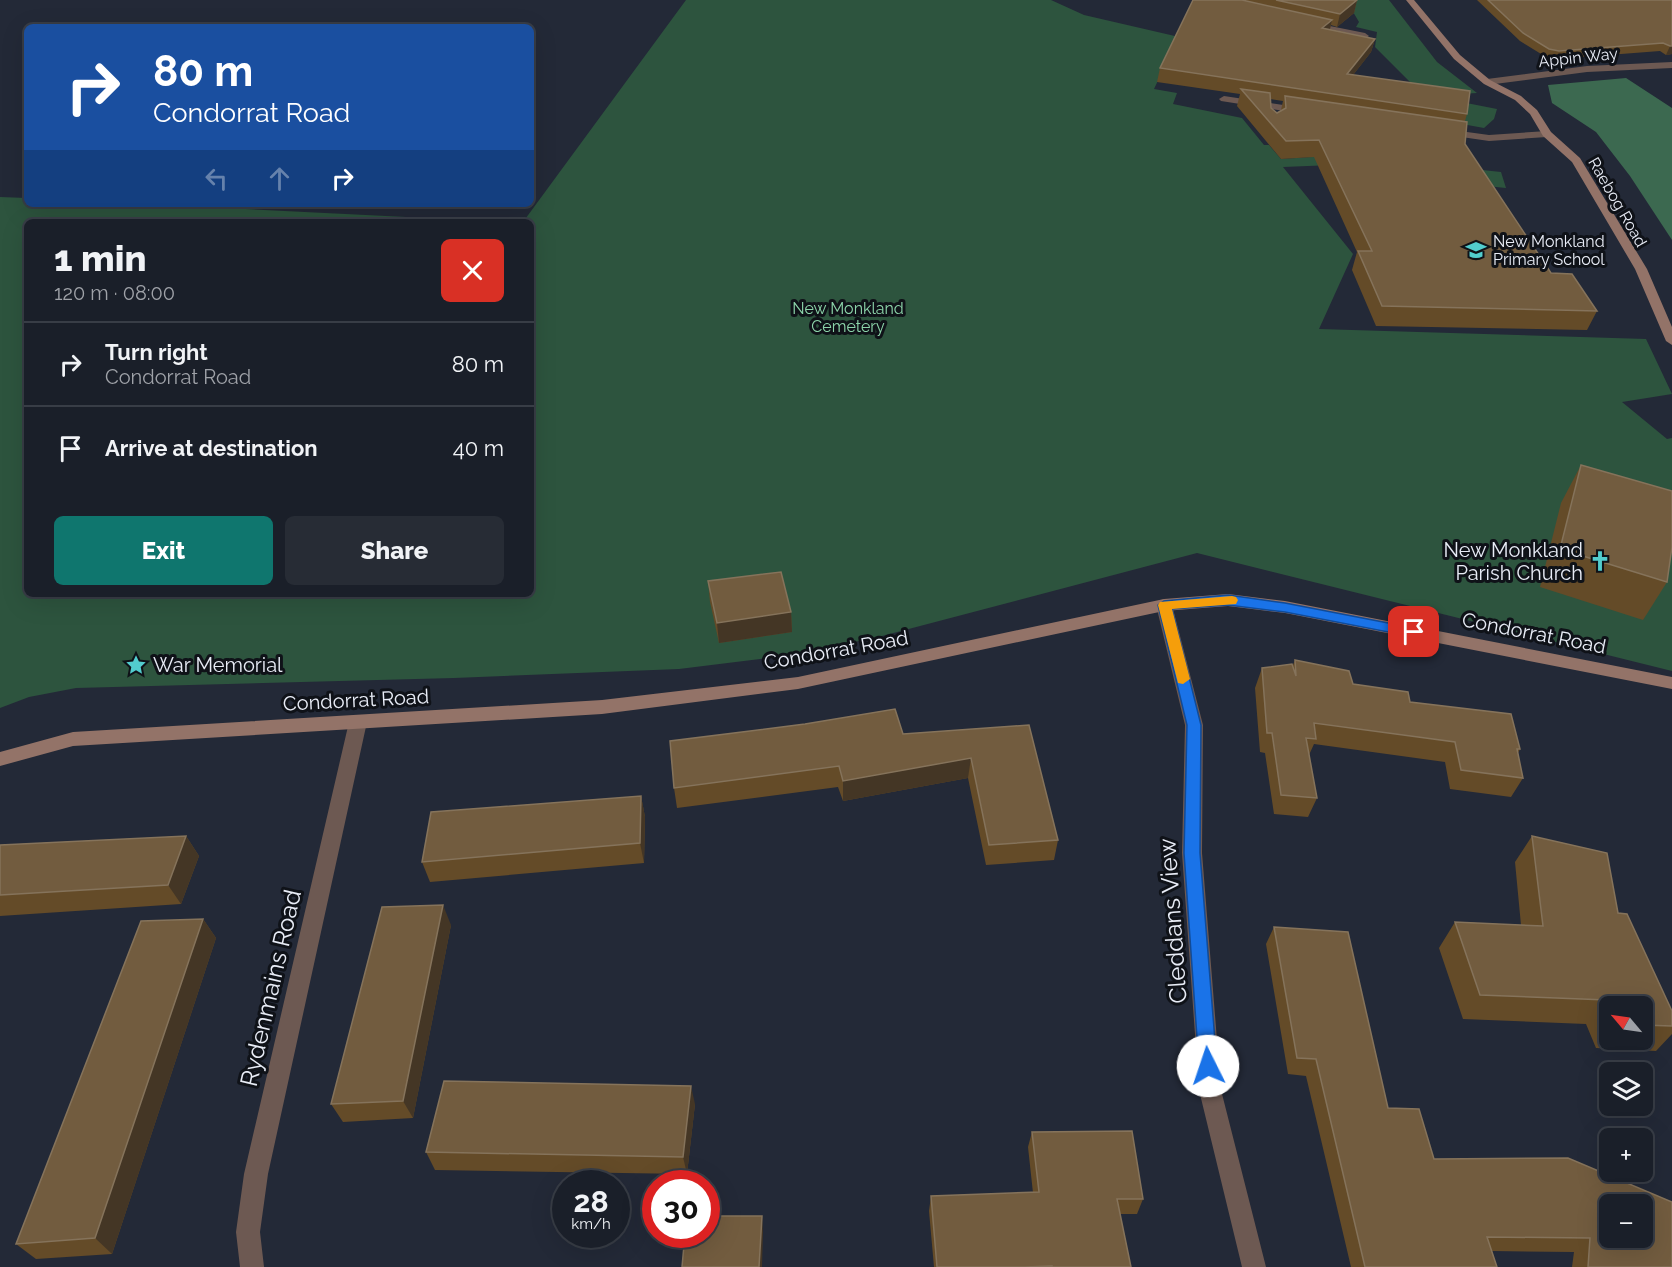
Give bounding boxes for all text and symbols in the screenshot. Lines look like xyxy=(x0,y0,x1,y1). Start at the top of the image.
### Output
street label: Appin Way xyxy=(1537,44,1619,71)
text: 80 m xyxy=(153,47,253,96)
icon: right xyxy=(54,48,132,126)
text: Condorrat Road xyxy=(153,97,350,128)
street label: Raebog Road xyxy=(1584,154,1651,250)
icon: left xyxy=(200,162,233,195)
icon: ahead xyxy=(263,162,296,195)
icon: right xyxy=(326,162,359,195)
place label: New Monkland Primary School xyxy=(1493,232,1605,269)
text: 1 min xyxy=(54,237,146,279)
school or university icon: New Monkland Primary School xyxy=(1464,238,1488,262)
button: close xyxy=(441,239,504,302)
text: 120 m · 08:00 xyxy=(54,281,175,305)
park label: New Monkland Cemetery xyxy=(792,299,904,336)
text: Turn right xyxy=(105,339,208,365)
icon: right xyxy=(54,348,87,381)
text: 80 m xyxy=(452,351,504,377)
text: Condorrat Road xyxy=(105,365,251,389)
icon: arrive xyxy=(54,432,87,465)
text: Arrive at destination xyxy=(105,435,318,461)
text: 40 m xyxy=(453,435,504,461)
button: Exit xyxy=(54,516,273,585)
button: Share xyxy=(285,516,504,585)
place label: New Monkland Parish Church xyxy=(1443,538,1583,585)
church icon: New Monkland Parish Church xyxy=(1588,549,1612,573)
pin xyxy=(1388,606,1439,657)
street label: Condorrat Road xyxy=(1460,607,1608,659)
icon: arrive xyxy=(1397,615,1430,648)
street label: Condorrat Road xyxy=(762,625,910,675)
place icon: War Memorial xyxy=(124,653,148,677)
place label: War Memorial xyxy=(153,653,283,677)
street label: Condorrat Road xyxy=(282,684,430,716)
street label: Cleddans View xyxy=(1152,837,1193,1005)
street label: Rydenmains Road xyxy=(234,887,307,1089)
north arrow xyxy=(1599,996,1653,1050)
map controls xyxy=(1599,996,1653,1248)
position arrow xyxy=(1176,1034,1240,1098)
button: layers xyxy=(1599,1062,1653,1116)
button: + xyxy=(1599,1128,1653,1182)
speed limit sign: 30 xyxy=(642,1170,720,1248)
text: 28 xyxy=(573,1184,609,1219)
button: − xyxy=(1599,1194,1653,1248)
text: km/h xyxy=(571,1215,611,1233)

